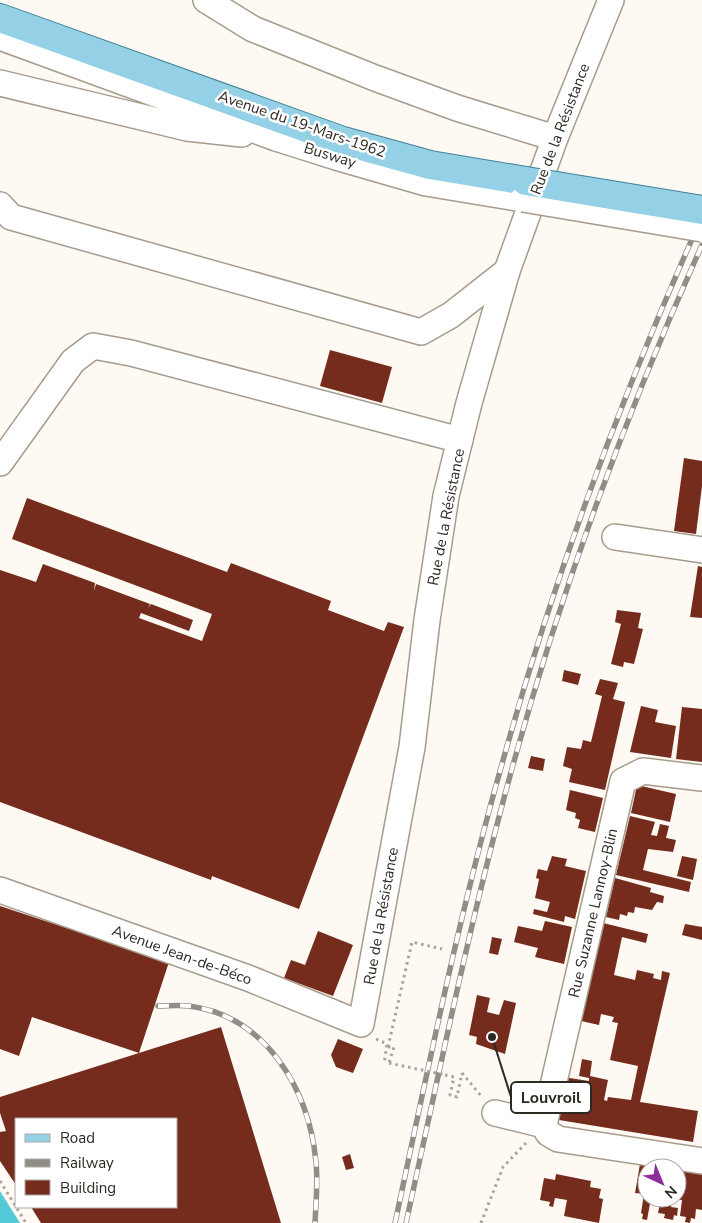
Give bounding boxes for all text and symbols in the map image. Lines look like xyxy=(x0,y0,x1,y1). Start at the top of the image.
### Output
street label: Rue de la Résistance xyxy=(526,60,594,198)
street label: Avenue du 19-Mars-1962 xyxy=(216,86,388,162)
street label: Busway xyxy=(301,138,359,172)
street label: Rue de la Résistance xyxy=(423,447,469,587)
street label: Rue Suzanne Lannoy-Blin xyxy=(564,826,622,1000)
street label: Rue de la Résistance xyxy=(359,846,403,986)
street label: Avenue Jean-de-Béco xyxy=(109,920,255,990)
callout: Louvroil xyxy=(511,1082,591,1113)
text: Louvroil xyxy=(521,1087,581,1109)
legend xyxy=(15,1118,178,1208)
text: Road xyxy=(60,1128,95,1148)
text: Railway xyxy=(60,1153,114,1173)
north arrow xyxy=(637,1158,687,1208)
text: Building xyxy=(60,1178,116,1198)
text: N xyxy=(660,1182,681,1202)

